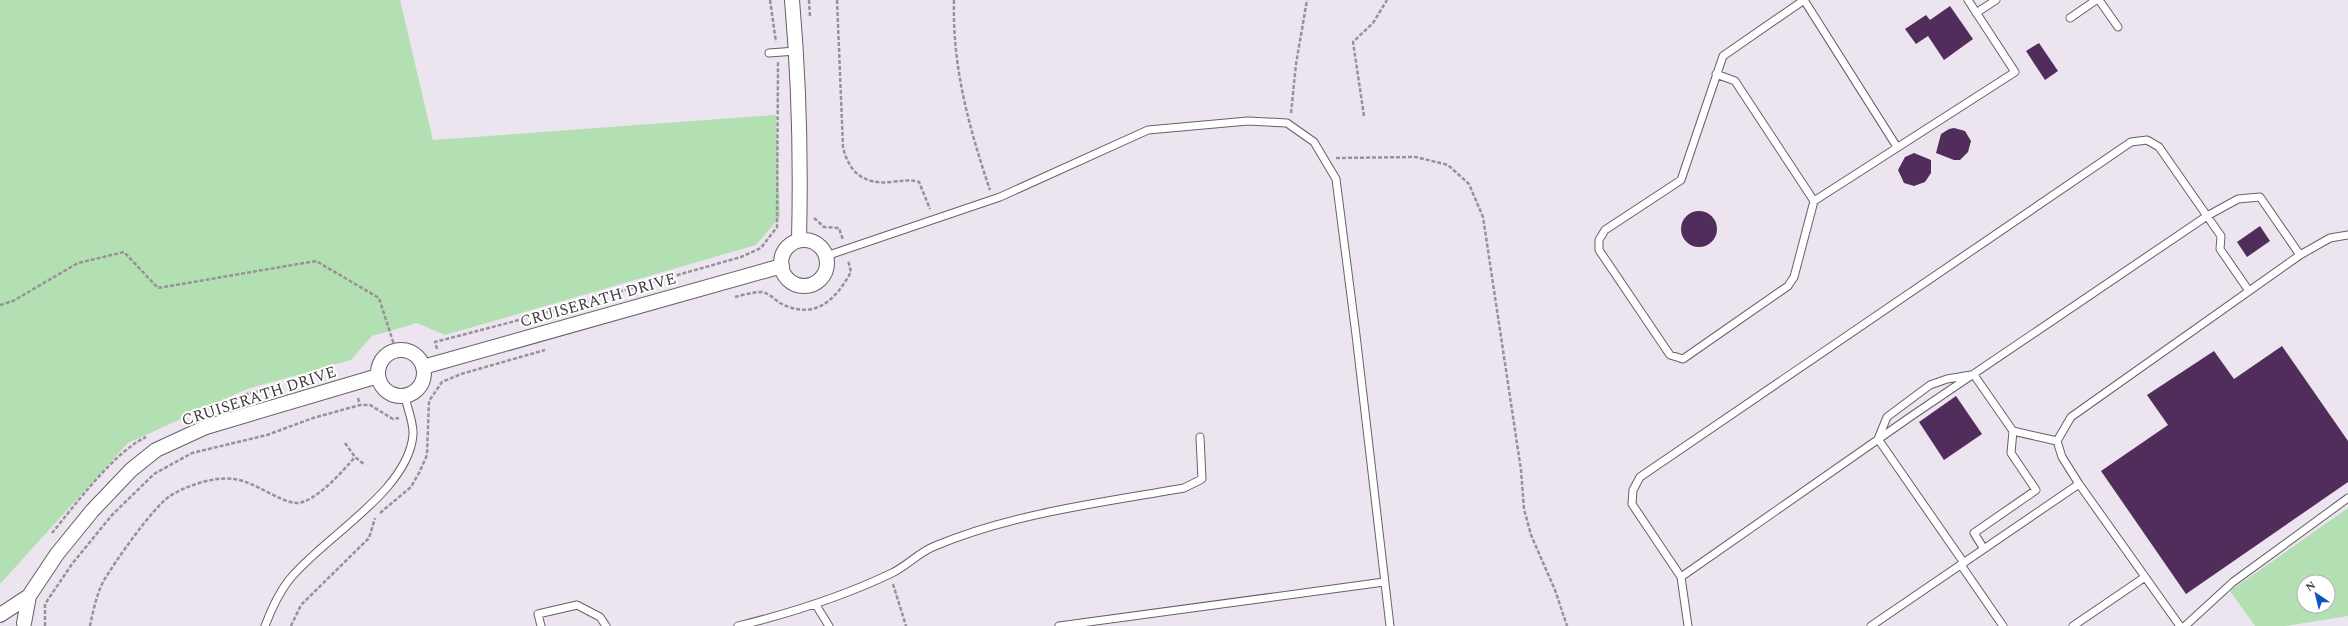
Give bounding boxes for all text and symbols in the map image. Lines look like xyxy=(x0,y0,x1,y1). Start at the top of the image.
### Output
street label: CRUISERATH DRIVE xyxy=(517,266,679,334)
street label: CRUISERATH DRIVE xyxy=(179,360,339,432)
north arrow xyxy=(2296,574,2336,614)
text: N xyxy=(2302,577,2319,596)

